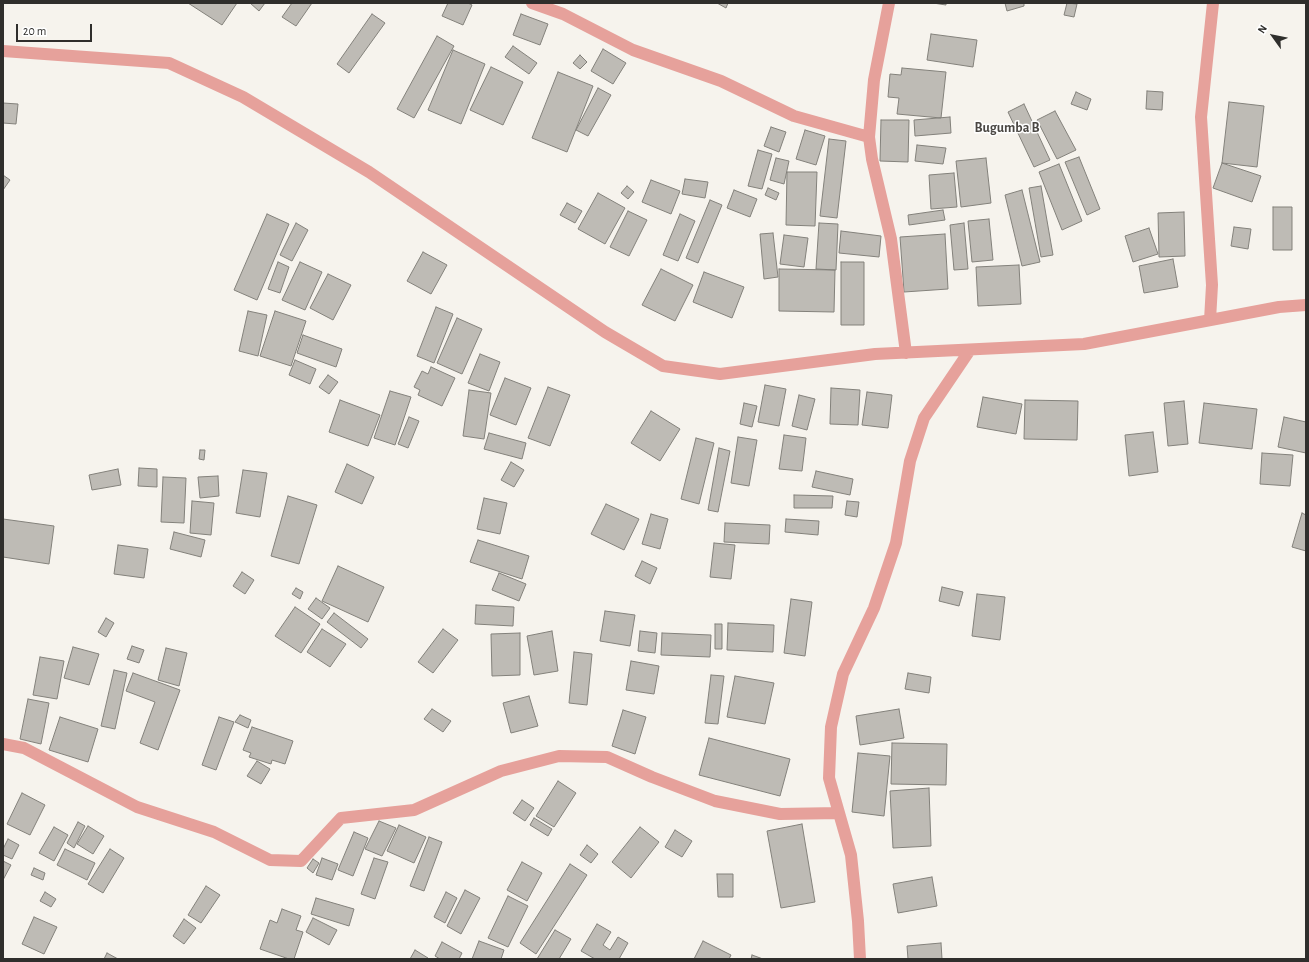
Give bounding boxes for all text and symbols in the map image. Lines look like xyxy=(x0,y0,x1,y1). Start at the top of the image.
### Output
scale bar xyxy=(18,16,94,42)
north arrow xyxy=(1253,16,1293,56)
text: N xyxy=(1256,23,1269,35)
text: 20 m xyxy=(23,25,46,37)
district label: Bugumba B xyxy=(974,120,1040,136)

